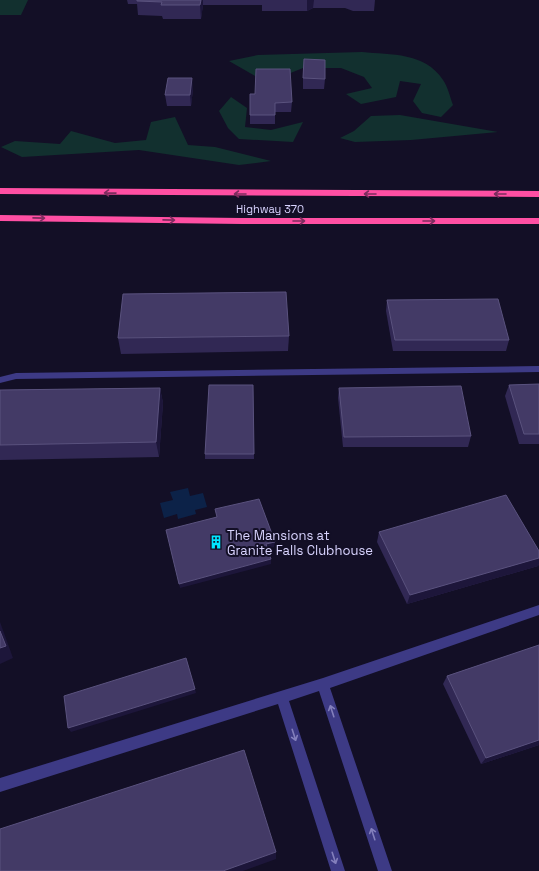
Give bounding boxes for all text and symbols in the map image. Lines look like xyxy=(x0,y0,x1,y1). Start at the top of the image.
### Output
one-way arrow xyxy=(104,189,117,197)
one-way arrow xyxy=(234,190,247,198)
one-way arrow xyxy=(364,190,377,198)
one-way arrow xyxy=(494,190,507,198)
street label: Highway 370 xyxy=(236,202,304,216)
one-way arrow xyxy=(32,214,45,222)
one-way arrow xyxy=(162,216,175,224)
one-way arrow xyxy=(292,217,305,225)
one-way arrow xyxy=(422,217,435,225)
place label: The Mansions at Granite Falls Clubhouse xyxy=(227,527,373,559)
building icon: The Mansions at Granite Falls Clubhouse xyxy=(208,534,224,550)
one-way arrow xyxy=(328,704,335,717)
one-way arrow xyxy=(290,728,298,740)
one-way arrow xyxy=(369,828,376,841)
one-way arrow xyxy=(331,852,338,865)

